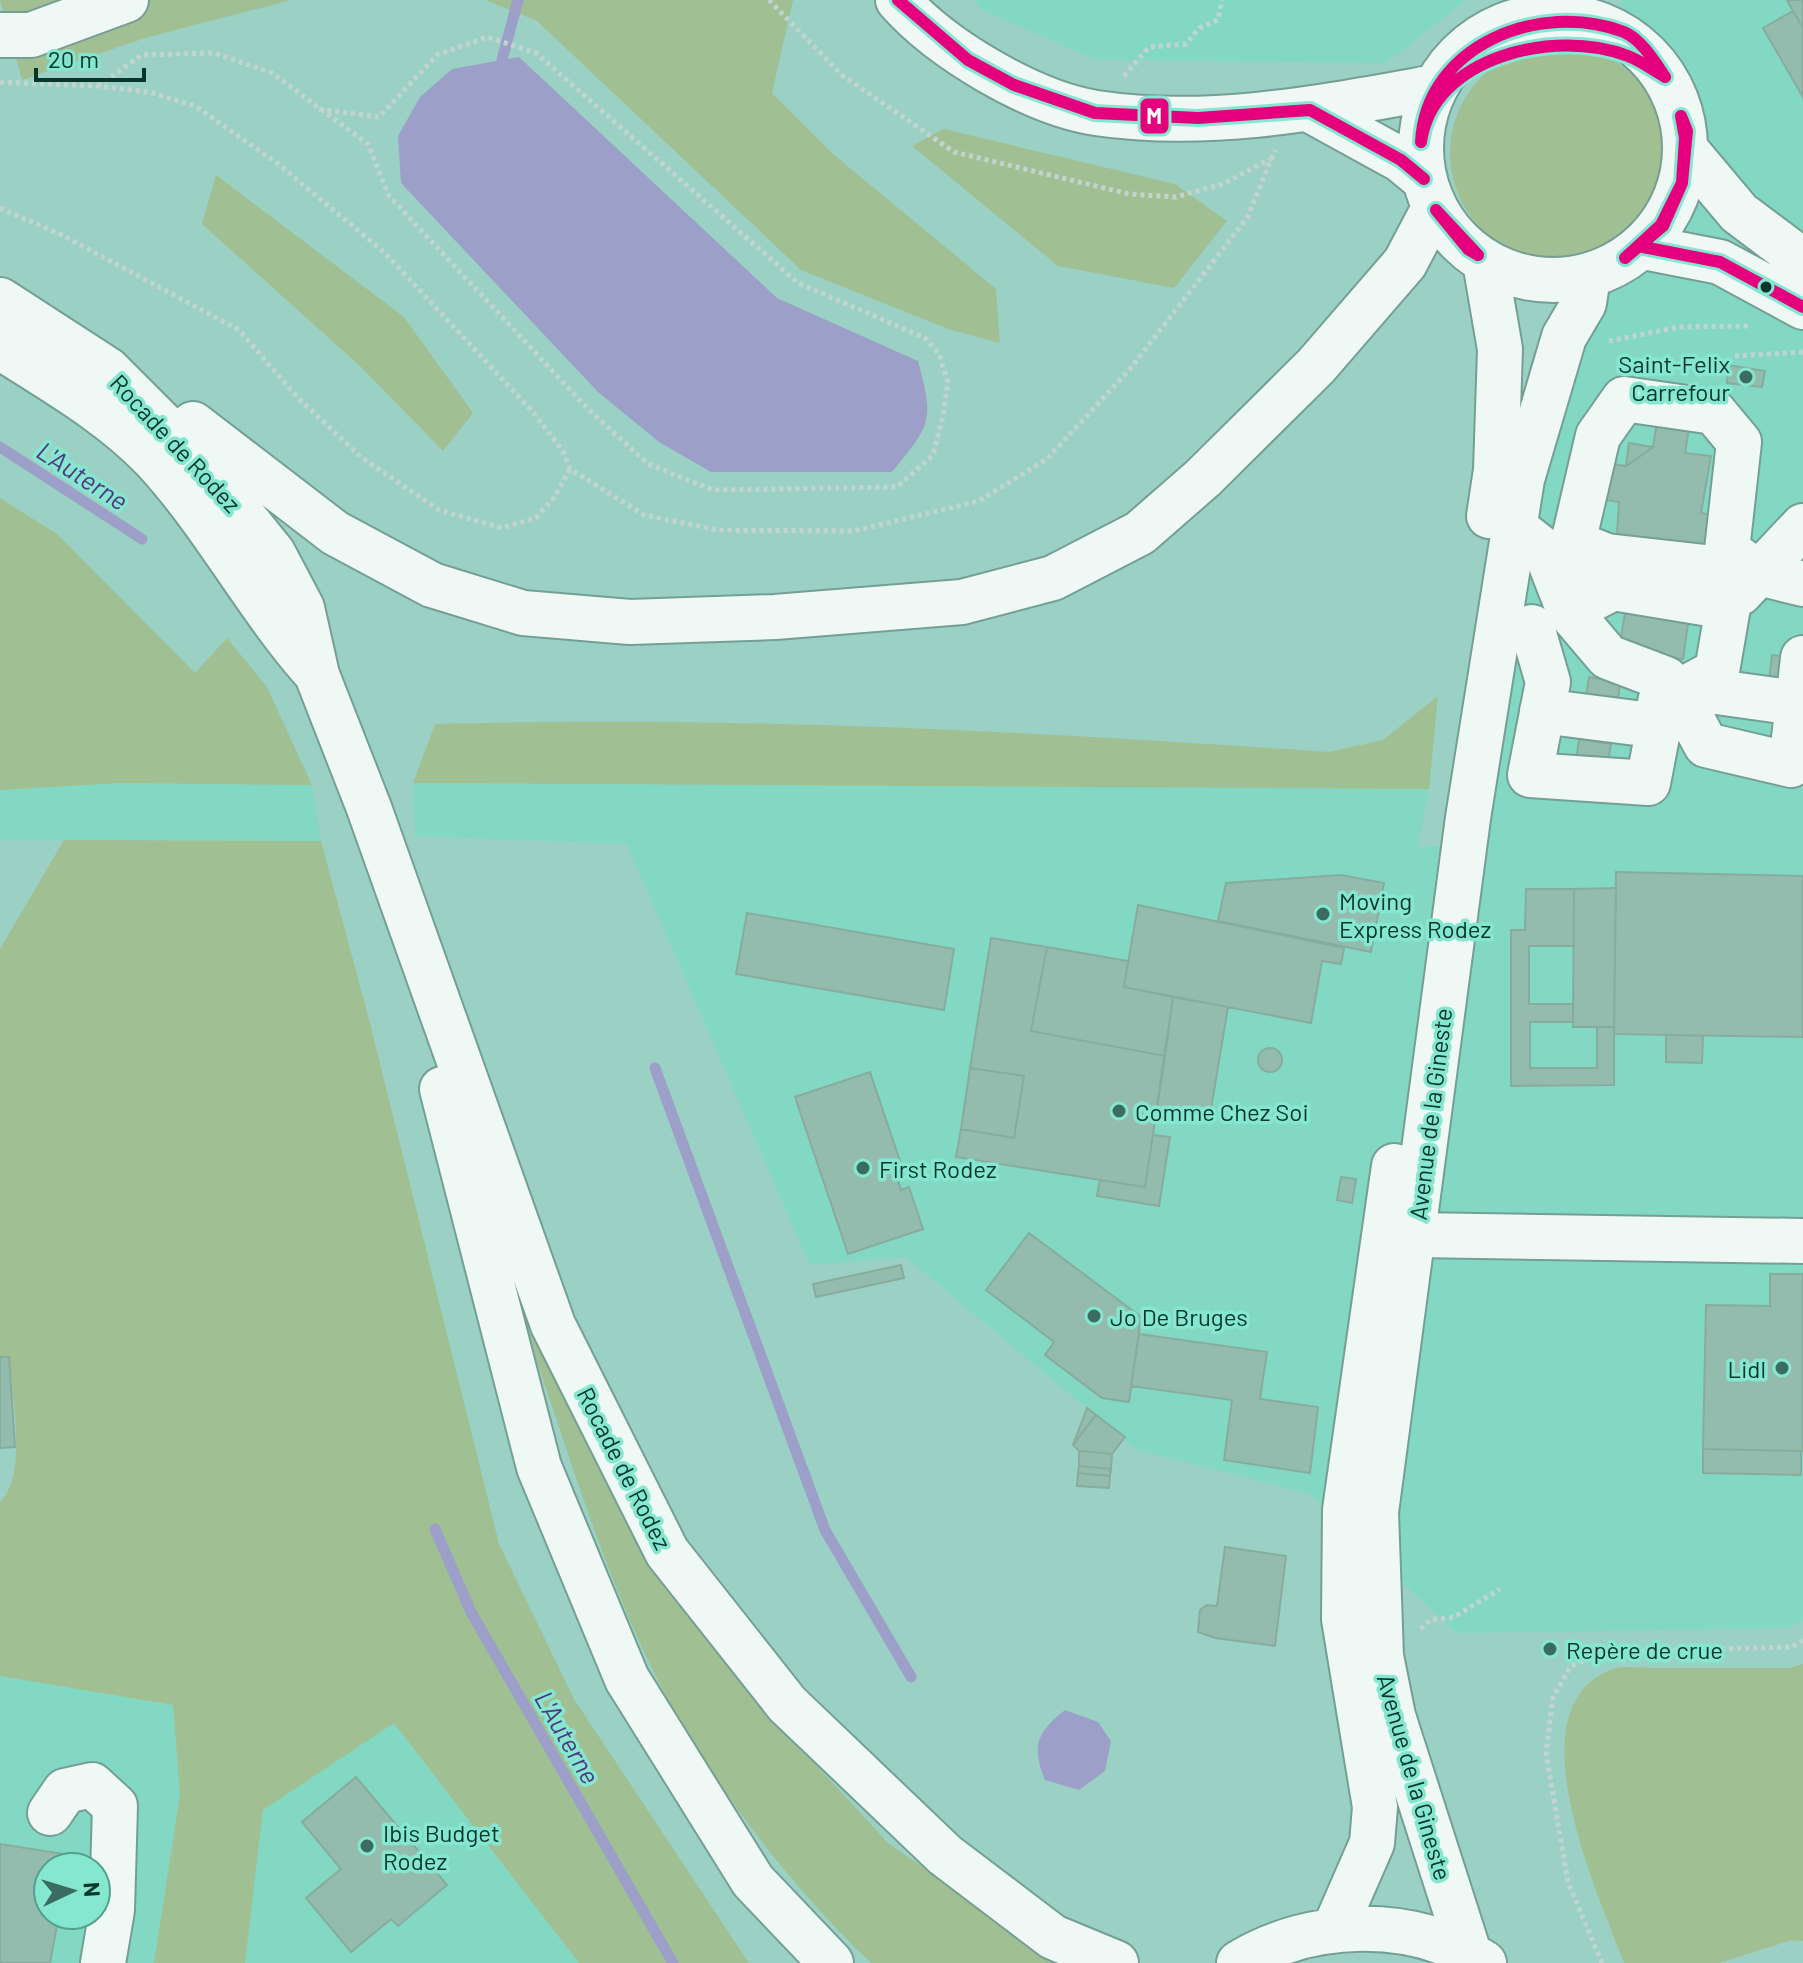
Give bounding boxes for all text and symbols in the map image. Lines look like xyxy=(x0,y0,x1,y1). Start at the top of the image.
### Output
scale bar xyxy=(36,32,144,82)
text: 20 m xyxy=(48,44,99,73)
line badge: M xyxy=(1139,97,1170,135)
text: M xyxy=(1146,102,1162,128)
unlabelled marker xyxy=(1758,279,1774,295)
place label: Saint-Felix Carrefour xyxy=(1618,349,1730,406)
street label: Rocade de Rodez xyxy=(105,368,247,518)
marker: Saint-Felix Carrefour xyxy=(1737,368,1755,386)
water label: L'Auterne xyxy=(32,434,134,516)
place label: Moving Express Rodez xyxy=(1339,886,1491,943)
marker: Moving Express Rodez xyxy=(1314,905,1332,923)
street label: Avenue de la Gineste xyxy=(1403,1006,1457,1222)
place label: Comme Chez Soi xyxy=(1135,1097,1309,1126)
marker: Comme Chez Soi xyxy=(1110,1102,1128,1120)
place label: First Rodez xyxy=(879,1154,997,1183)
marker: First Rodez xyxy=(854,1159,872,1177)
place label: Jo De Bruges xyxy=(1110,1302,1248,1331)
marker: Jo De Bruges xyxy=(1085,1307,1103,1325)
place label: Lidl xyxy=(1728,1354,1766,1383)
marker: Lidl xyxy=(1773,1359,1791,1377)
street label: Rocade de Rodez xyxy=(572,1382,678,1554)
place label: Repère de crue xyxy=(1566,1635,1723,1664)
marker: Repère de crue xyxy=(1541,1640,1559,1658)
street label: Avenue de la Gineste xyxy=(1372,1671,1458,1883)
water label: L'Auterne xyxy=(529,1685,607,1789)
place label: Ibis Budget Rodez xyxy=(383,1818,500,1875)
marker: Ibis Budget Rodez xyxy=(358,1837,376,1855)
north arrow xyxy=(32,1851,112,1931)
text: N xyxy=(79,1881,106,1898)

